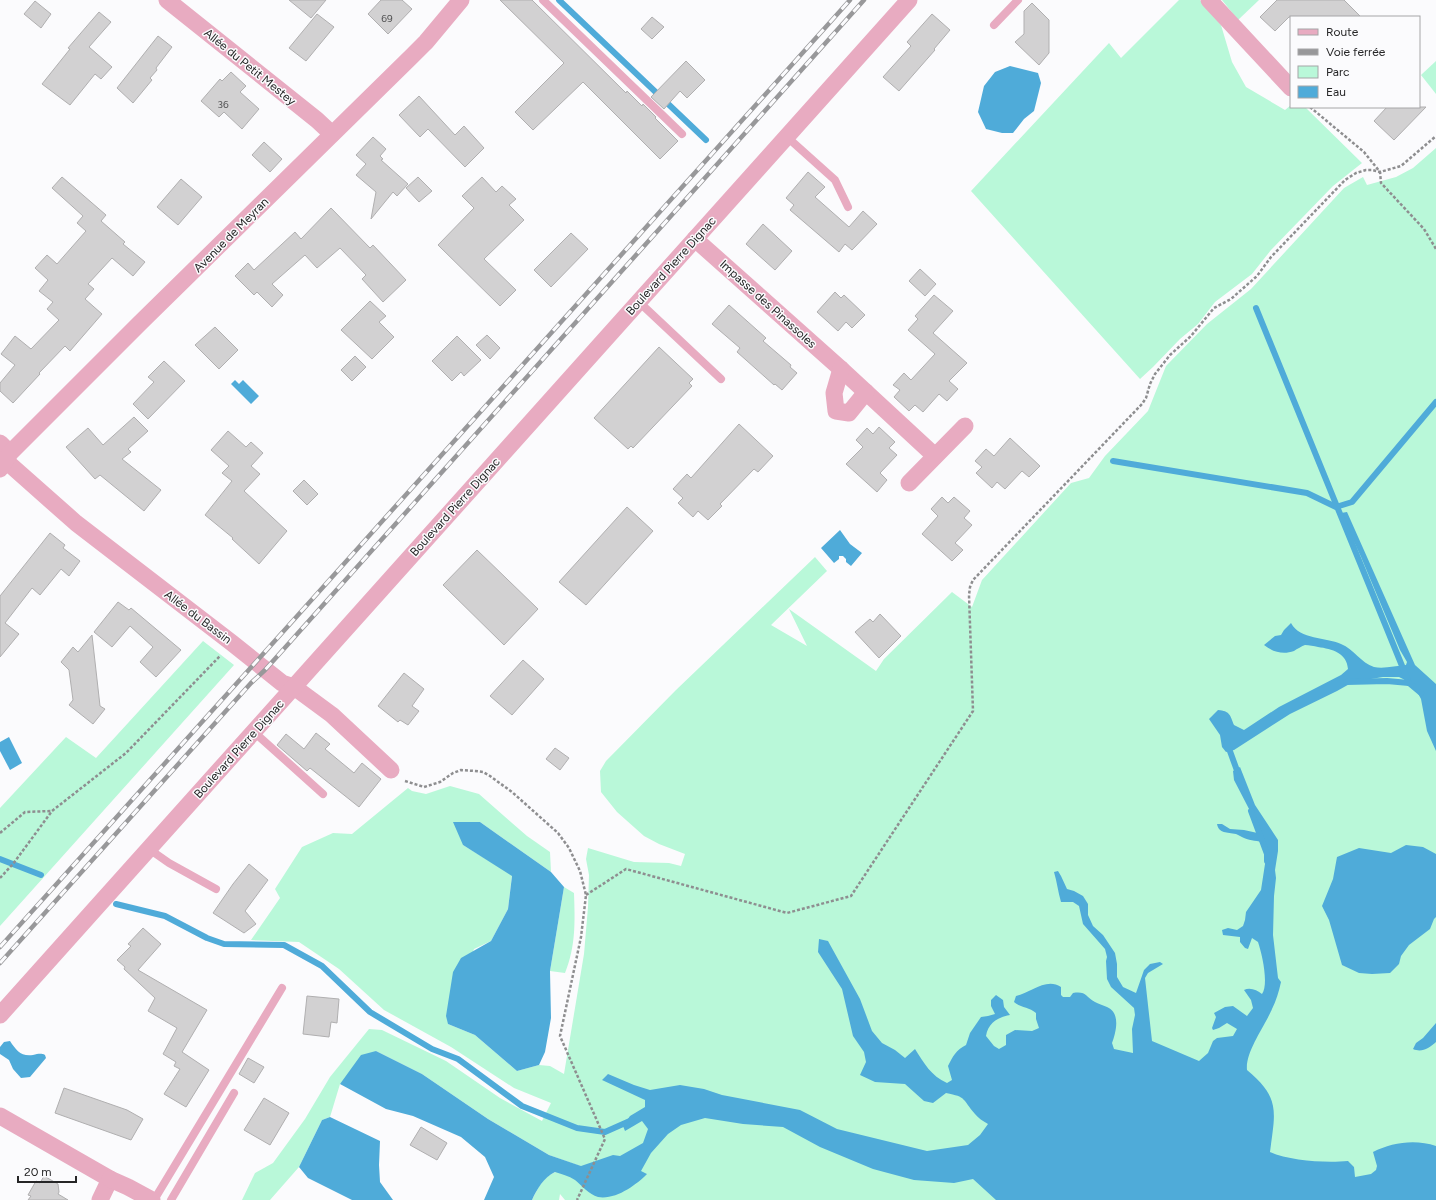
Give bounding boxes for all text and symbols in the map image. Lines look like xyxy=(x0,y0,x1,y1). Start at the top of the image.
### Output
house number: 69 xyxy=(381,12,393,25)
legend xyxy=(1290,16,1420,108)
text: Route xyxy=(1326,25,1359,39)
street label: Allée du Petit Mestey xyxy=(201,26,299,109)
text: Voie ferrée xyxy=(1326,45,1386,59)
text: Parc xyxy=(1326,65,1350,79)
text: Eau xyxy=(1326,85,1346,99)
house number: 36 xyxy=(217,98,229,111)
street label: Avenue de Meyran xyxy=(191,195,271,275)
street label: Boulevard Pierre Dignac xyxy=(623,214,719,318)
street label: Impasse des Pinassoles xyxy=(717,257,819,351)
street label: Boulevard Pierre Dignac xyxy=(407,455,503,559)
street label: Allée du Bassin xyxy=(162,587,235,647)
street label: Boulevard Pierre Dignac xyxy=(191,697,287,801)
scale bar xyxy=(18,1158,76,1184)
text: 20 m xyxy=(24,1165,52,1179)

